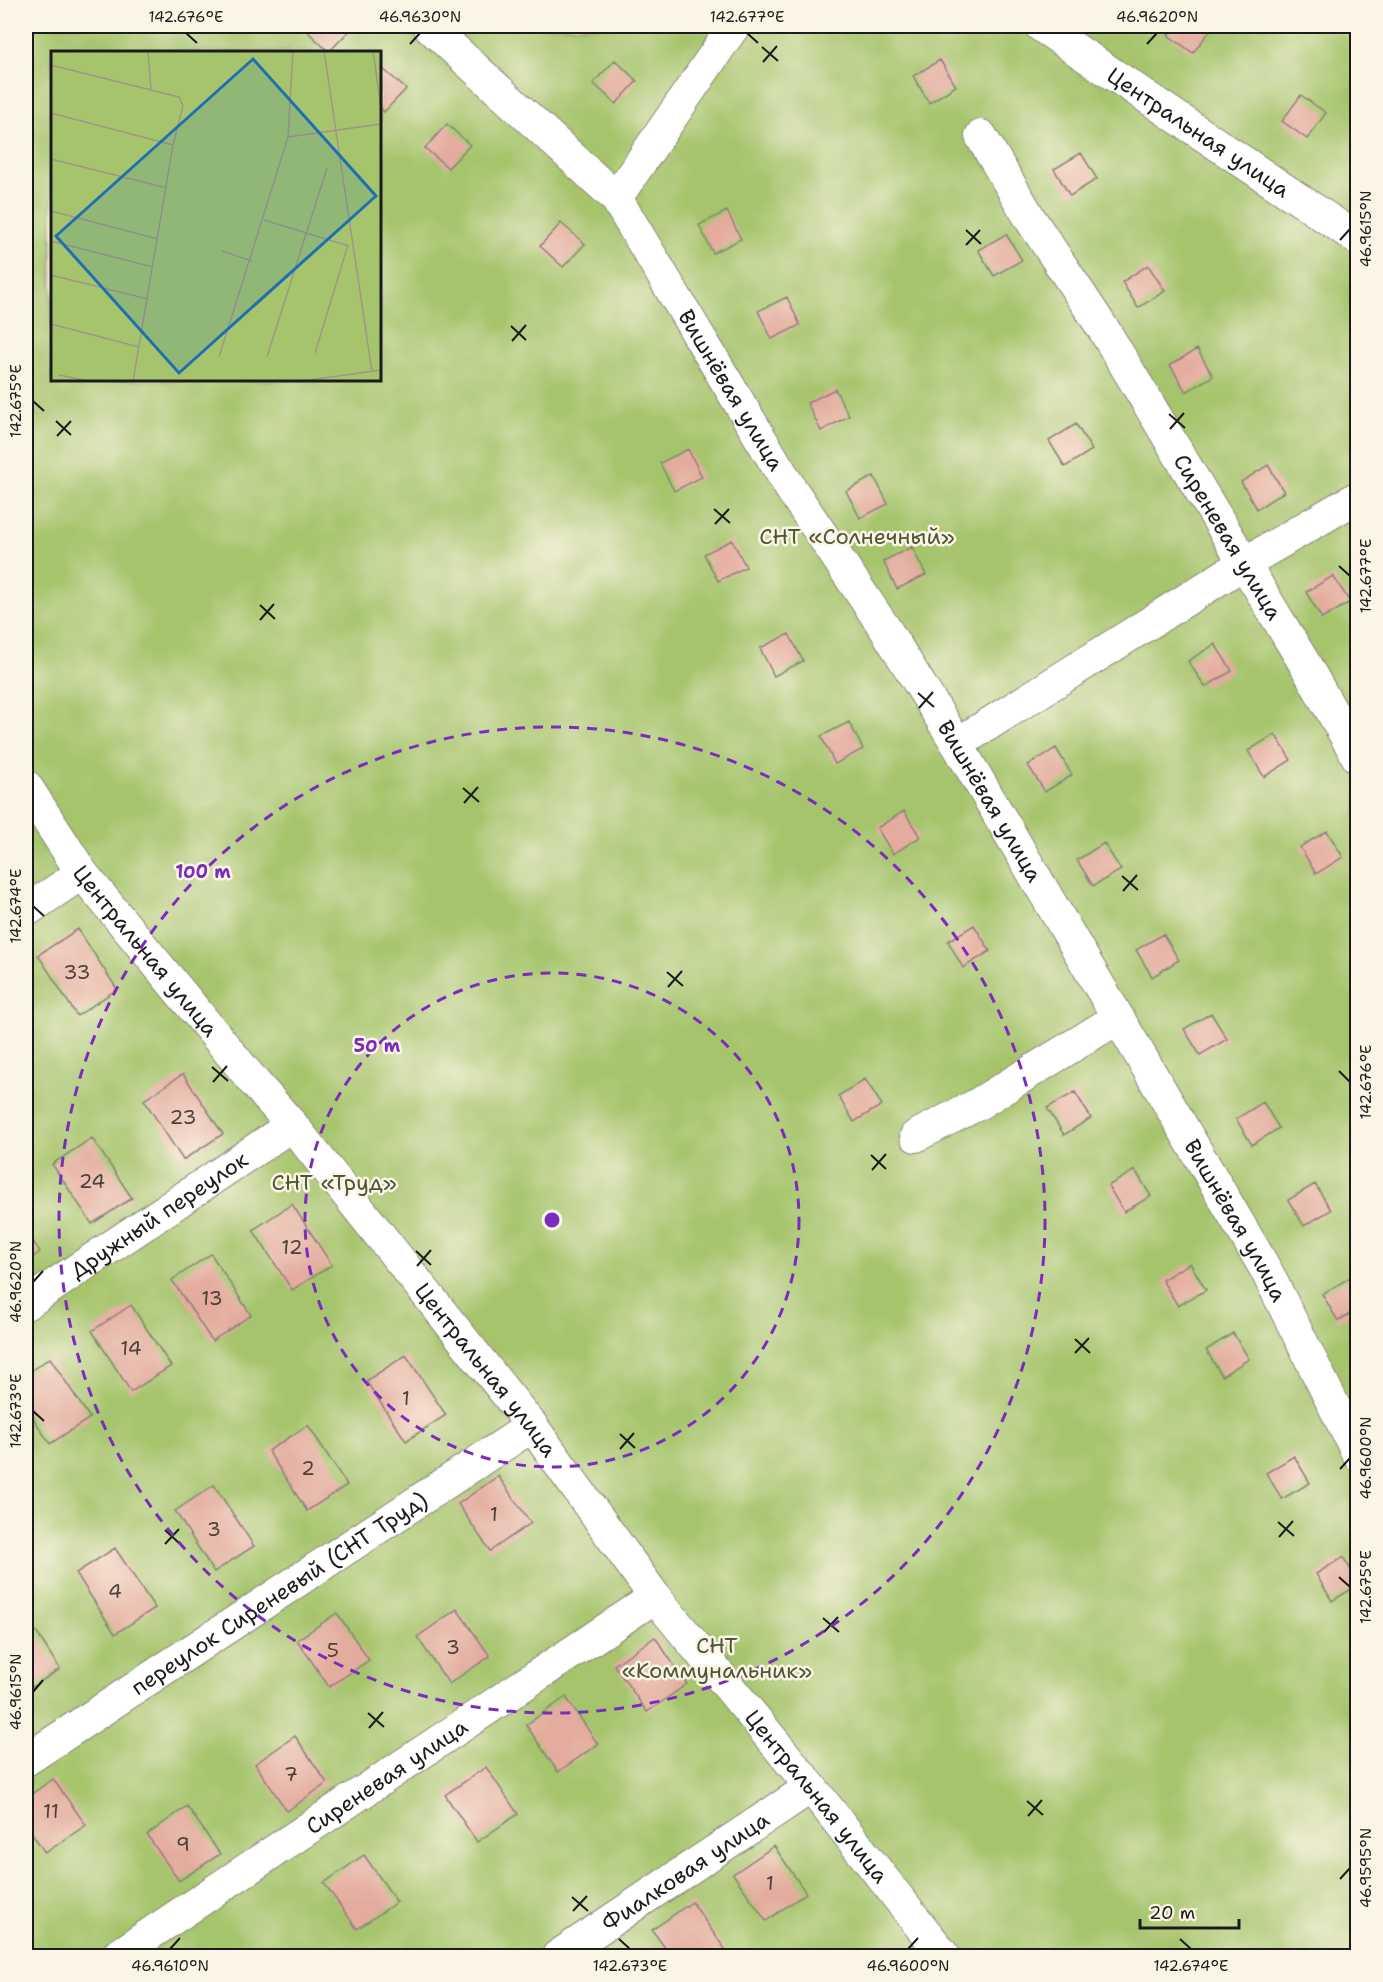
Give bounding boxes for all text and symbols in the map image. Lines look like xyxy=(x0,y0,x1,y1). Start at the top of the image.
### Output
text: 142.676°E xyxy=(148,7,224,27)
text: 46.9630°N xyxy=(379,7,461,27)
text: 142.677°E xyxy=(710,7,784,27)
text: 46.9620°N xyxy=(1116,7,1198,27)
inset map xyxy=(51,51,381,381)
street label: Центральная улица xyxy=(1101,61,1296,204)
text: 46.9615°N xyxy=(1356,191,1376,267)
street label: Вишнёвая улица xyxy=(671,304,791,476)
text: 142.675°E xyxy=(6,364,26,438)
street label: Сиреневая улица xyxy=(1167,449,1289,626)
park label: СНТ «Солнечный» xyxy=(759,522,955,551)
text: 142.677°E xyxy=(1356,539,1376,613)
street label: Вишнёвая улица xyxy=(931,715,1049,888)
street label: Центральная улица xyxy=(66,859,225,1043)
text: 100 m xyxy=(175,860,231,884)
text: 142.674°E xyxy=(6,869,26,943)
house number: 33 xyxy=(64,959,90,985)
text: 50 m xyxy=(354,1034,401,1058)
text: 142.676°E xyxy=(1356,1044,1376,1120)
house number: 23 xyxy=(170,1104,196,1130)
street label: Вишнёвая улица xyxy=(1178,1134,1294,1307)
street label: Дружный переулок xyxy=(65,1145,254,1285)
house number: 24 xyxy=(79,1168,105,1194)
park label: СНТ «Труд» xyxy=(271,1168,397,1197)
centre of rings xyxy=(542,1210,562,1230)
house number: 12 xyxy=(281,1234,303,1260)
text: 46.9620°N xyxy=(6,1241,26,1323)
street label: Центральная улица xyxy=(408,1277,564,1463)
house number: 13 xyxy=(201,1285,223,1311)
house number: 14 xyxy=(120,1335,142,1361)
text: 142.673°E xyxy=(6,1374,26,1448)
house number: 1 xyxy=(402,1385,410,1411)
text: 46.9600°N xyxy=(1356,1416,1376,1500)
house number: 2 xyxy=(301,1455,315,1481)
street label: переулок Сиреневый (СНТ Труд) xyxy=(125,1485,433,1702)
house number: 1 xyxy=(490,1501,498,1527)
house number: 3 xyxy=(207,1516,221,1542)
text: 142.675°E xyxy=(1356,1550,1376,1624)
house number: 4 xyxy=(108,1578,122,1604)
park label: СНТ «Коммунальник» xyxy=(622,1631,812,1685)
house number: 3 xyxy=(446,1634,460,1660)
house number: 5 xyxy=(327,1637,339,1663)
text: 46.9615°N xyxy=(6,1654,26,1730)
street label: Центральная улица xyxy=(738,1704,895,1889)
street label: Сиреневая улица xyxy=(300,1712,474,1841)
house number: 7 xyxy=(284,1761,298,1787)
house number: 11 xyxy=(43,1798,59,1824)
street label: Фиалковая улица xyxy=(596,1805,775,1938)
text: 46.9595°N xyxy=(1356,1828,1376,1908)
house number: 9 xyxy=(176,1831,190,1857)
house number: 1 xyxy=(766,1870,774,1896)
scale bar xyxy=(1140,1892,1239,1930)
text: 20 m xyxy=(1149,1901,1195,1925)
text: 46.9610°N xyxy=(131,1956,209,1976)
text: 142.673°E xyxy=(593,1956,667,1976)
text: 46.9600°N xyxy=(866,1956,950,1976)
text: 142.674°E xyxy=(1154,1956,1228,1976)

